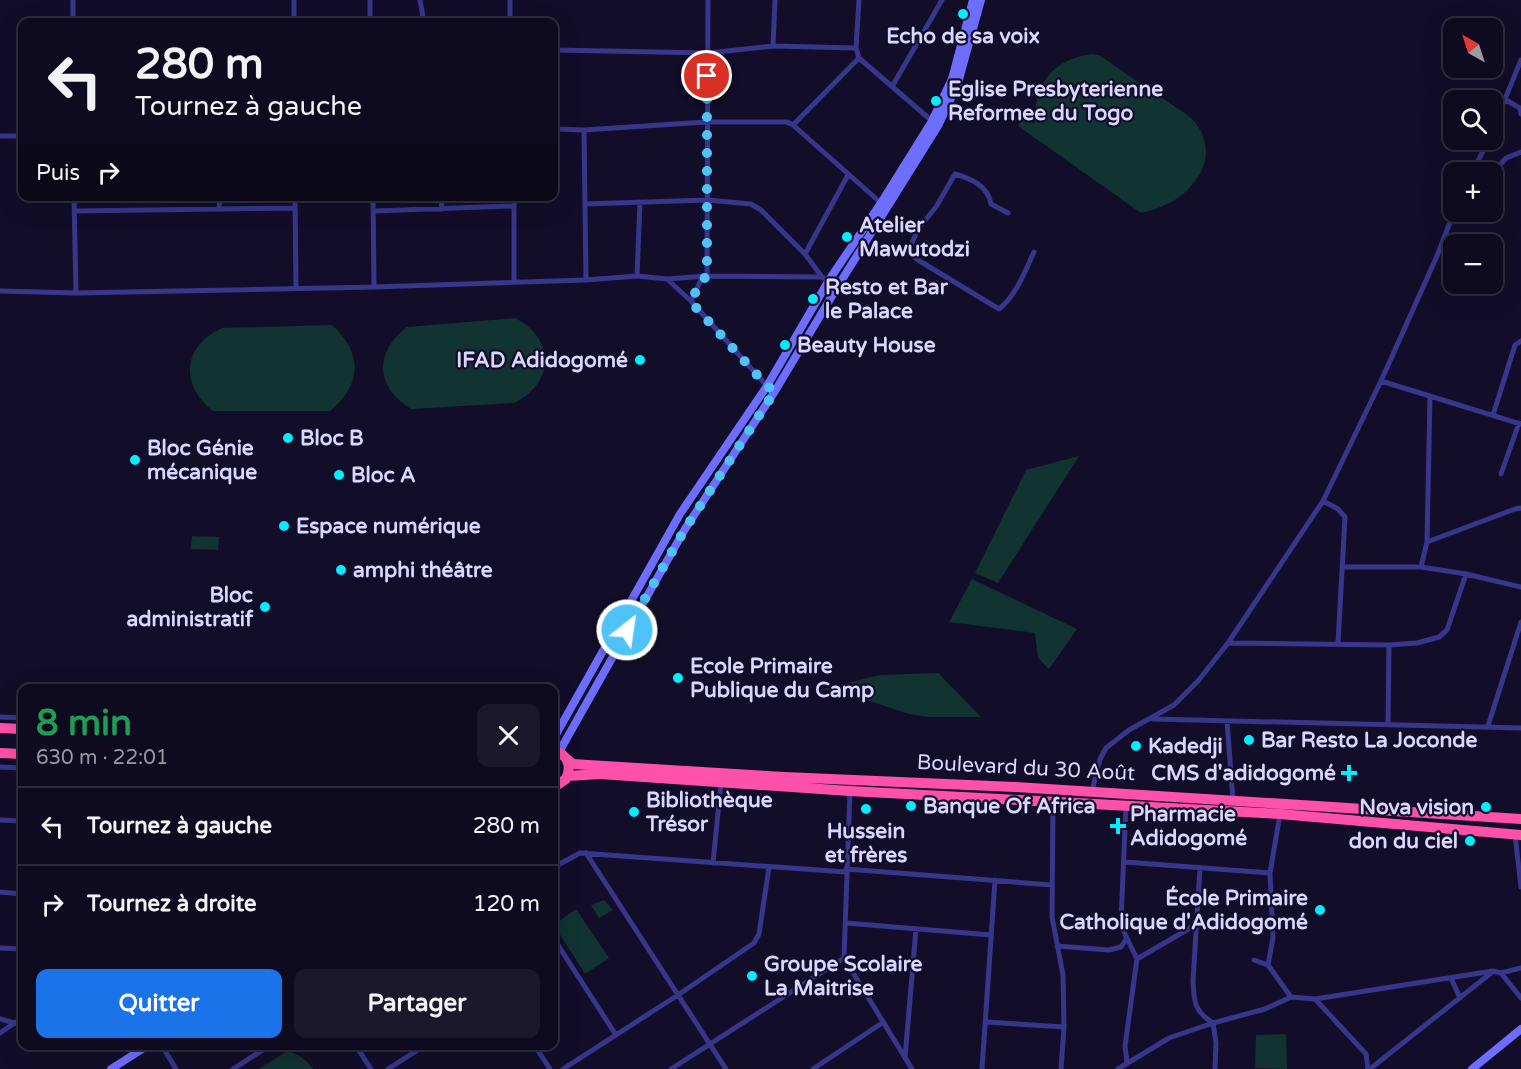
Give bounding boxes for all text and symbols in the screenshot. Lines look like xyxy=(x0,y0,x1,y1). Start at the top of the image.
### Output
marker: Echo de sa voix xyxy=(956,7,970,21)
north arrow xyxy=(1443,18,1503,78)
map controls xyxy=(1443,18,1503,294)
place label: Echo de sa voix xyxy=(886,24,1040,49)
text: 280 m xyxy=(135,39,264,90)
icon: left xyxy=(36,42,114,120)
pin xyxy=(681,50,732,101)
icon: arrive xyxy=(690,59,723,92)
place label: Eglise Presbyterienne Reformee du Togo xyxy=(948,77,1163,126)
text: Tournez à gauche xyxy=(135,90,362,123)
button: search xyxy=(1443,90,1503,150)
marker: Eglise Presbyterienne Reformee du Togo xyxy=(929,94,943,108)
icon: right xyxy=(92,156,125,189)
text: Puis xyxy=(36,160,80,186)
button: + xyxy=(1443,162,1503,222)
place label: Atelier Mawutodzi xyxy=(859,213,970,262)
marker: Atelier Mawutodzi xyxy=(840,230,854,244)
button: − xyxy=(1443,234,1503,294)
place label: Resto et Bar le Palace xyxy=(825,275,949,324)
marker: Resto et Bar le Palace xyxy=(806,292,820,306)
place label: Beauty House xyxy=(797,333,936,358)
marker: Beauty House xyxy=(778,338,792,352)
place label: IFAD Adidogomé xyxy=(456,348,628,373)
marker: IFAD Adidogomé xyxy=(633,353,647,367)
place label: Bloc B xyxy=(300,426,364,451)
marker: Bloc B xyxy=(281,431,295,445)
place label: Bloc Génie mécanique xyxy=(147,436,257,485)
marker: Bloc Génie mécanique xyxy=(128,453,142,467)
place label: Bloc A xyxy=(351,463,416,488)
marker: Bloc A xyxy=(332,468,346,482)
place label: Espace numérique xyxy=(296,514,481,539)
marker: Espace numérique xyxy=(277,519,291,533)
place label: amphi théâtre xyxy=(353,558,493,583)
marker: amphi théâtre xyxy=(334,563,348,577)
place label: Bloc administratif xyxy=(127,583,254,632)
position arrow xyxy=(595,598,659,662)
marker: Bloc administratif xyxy=(258,600,272,614)
place label: Ecole Primaire Publique du Camp xyxy=(690,654,874,703)
marker: Ecole Primaire Publique du Camp xyxy=(671,671,685,685)
text: 8 min xyxy=(36,702,132,745)
button: close xyxy=(477,704,540,767)
place label: Bar Resto La Joconde xyxy=(1261,728,1478,753)
marker: Bar Resto La Joconde xyxy=(1242,733,1256,747)
place label: Kadedji xyxy=(1148,734,1223,759)
marker: Kadedji xyxy=(1129,739,1143,753)
text: 630 m · 22:01 xyxy=(36,746,168,770)
street label: Boulevard du 30 Août xyxy=(916,750,1136,786)
place label: CMS d'adidogomé xyxy=(1151,761,1336,786)
marker: CMS d'adidogomé xyxy=(1340,764,1358,782)
place label: Bibliothèque Trésor xyxy=(645,788,773,837)
place label: Banque Of Africa xyxy=(923,794,1096,819)
place label: Nova vision xyxy=(1359,795,1474,820)
marker: Banque Of Africa xyxy=(904,799,918,813)
marker: Nova vision xyxy=(1479,800,1493,814)
marker: Hussein et frères xyxy=(859,802,873,816)
place label: Pharmacie Adidogomé xyxy=(1130,802,1247,851)
marker: Bibliothèque Trésor xyxy=(627,805,641,819)
icon: left xyxy=(36,810,69,843)
text: Tournez à gauche xyxy=(87,813,272,839)
text: 280 m xyxy=(473,813,540,839)
place label: Hussein et frères xyxy=(825,819,907,868)
marker: Pharmacie Adidogomé xyxy=(1111,819,1125,833)
place label: don du ciel xyxy=(1349,829,1458,854)
marker: don du ciel xyxy=(1463,834,1477,848)
place label: École Primaire Catholique d'Adidogomé xyxy=(1059,885,1308,935)
icon: right xyxy=(36,888,69,921)
text: Tournez à droite xyxy=(87,891,256,917)
text: 120 m xyxy=(473,891,540,917)
marker: École Primaire Catholique d'Adidogomé xyxy=(1313,903,1327,917)
place label: Groupe Scolaire La Maitrise xyxy=(764,952,923,1001)
button: Quitter xyxy=(36,969,282,1038)
button: Partager xyxy=(294,969,540,1038)
marker: Groupe Scolaire La Maitrise xyxy=(745,969,759,983)

